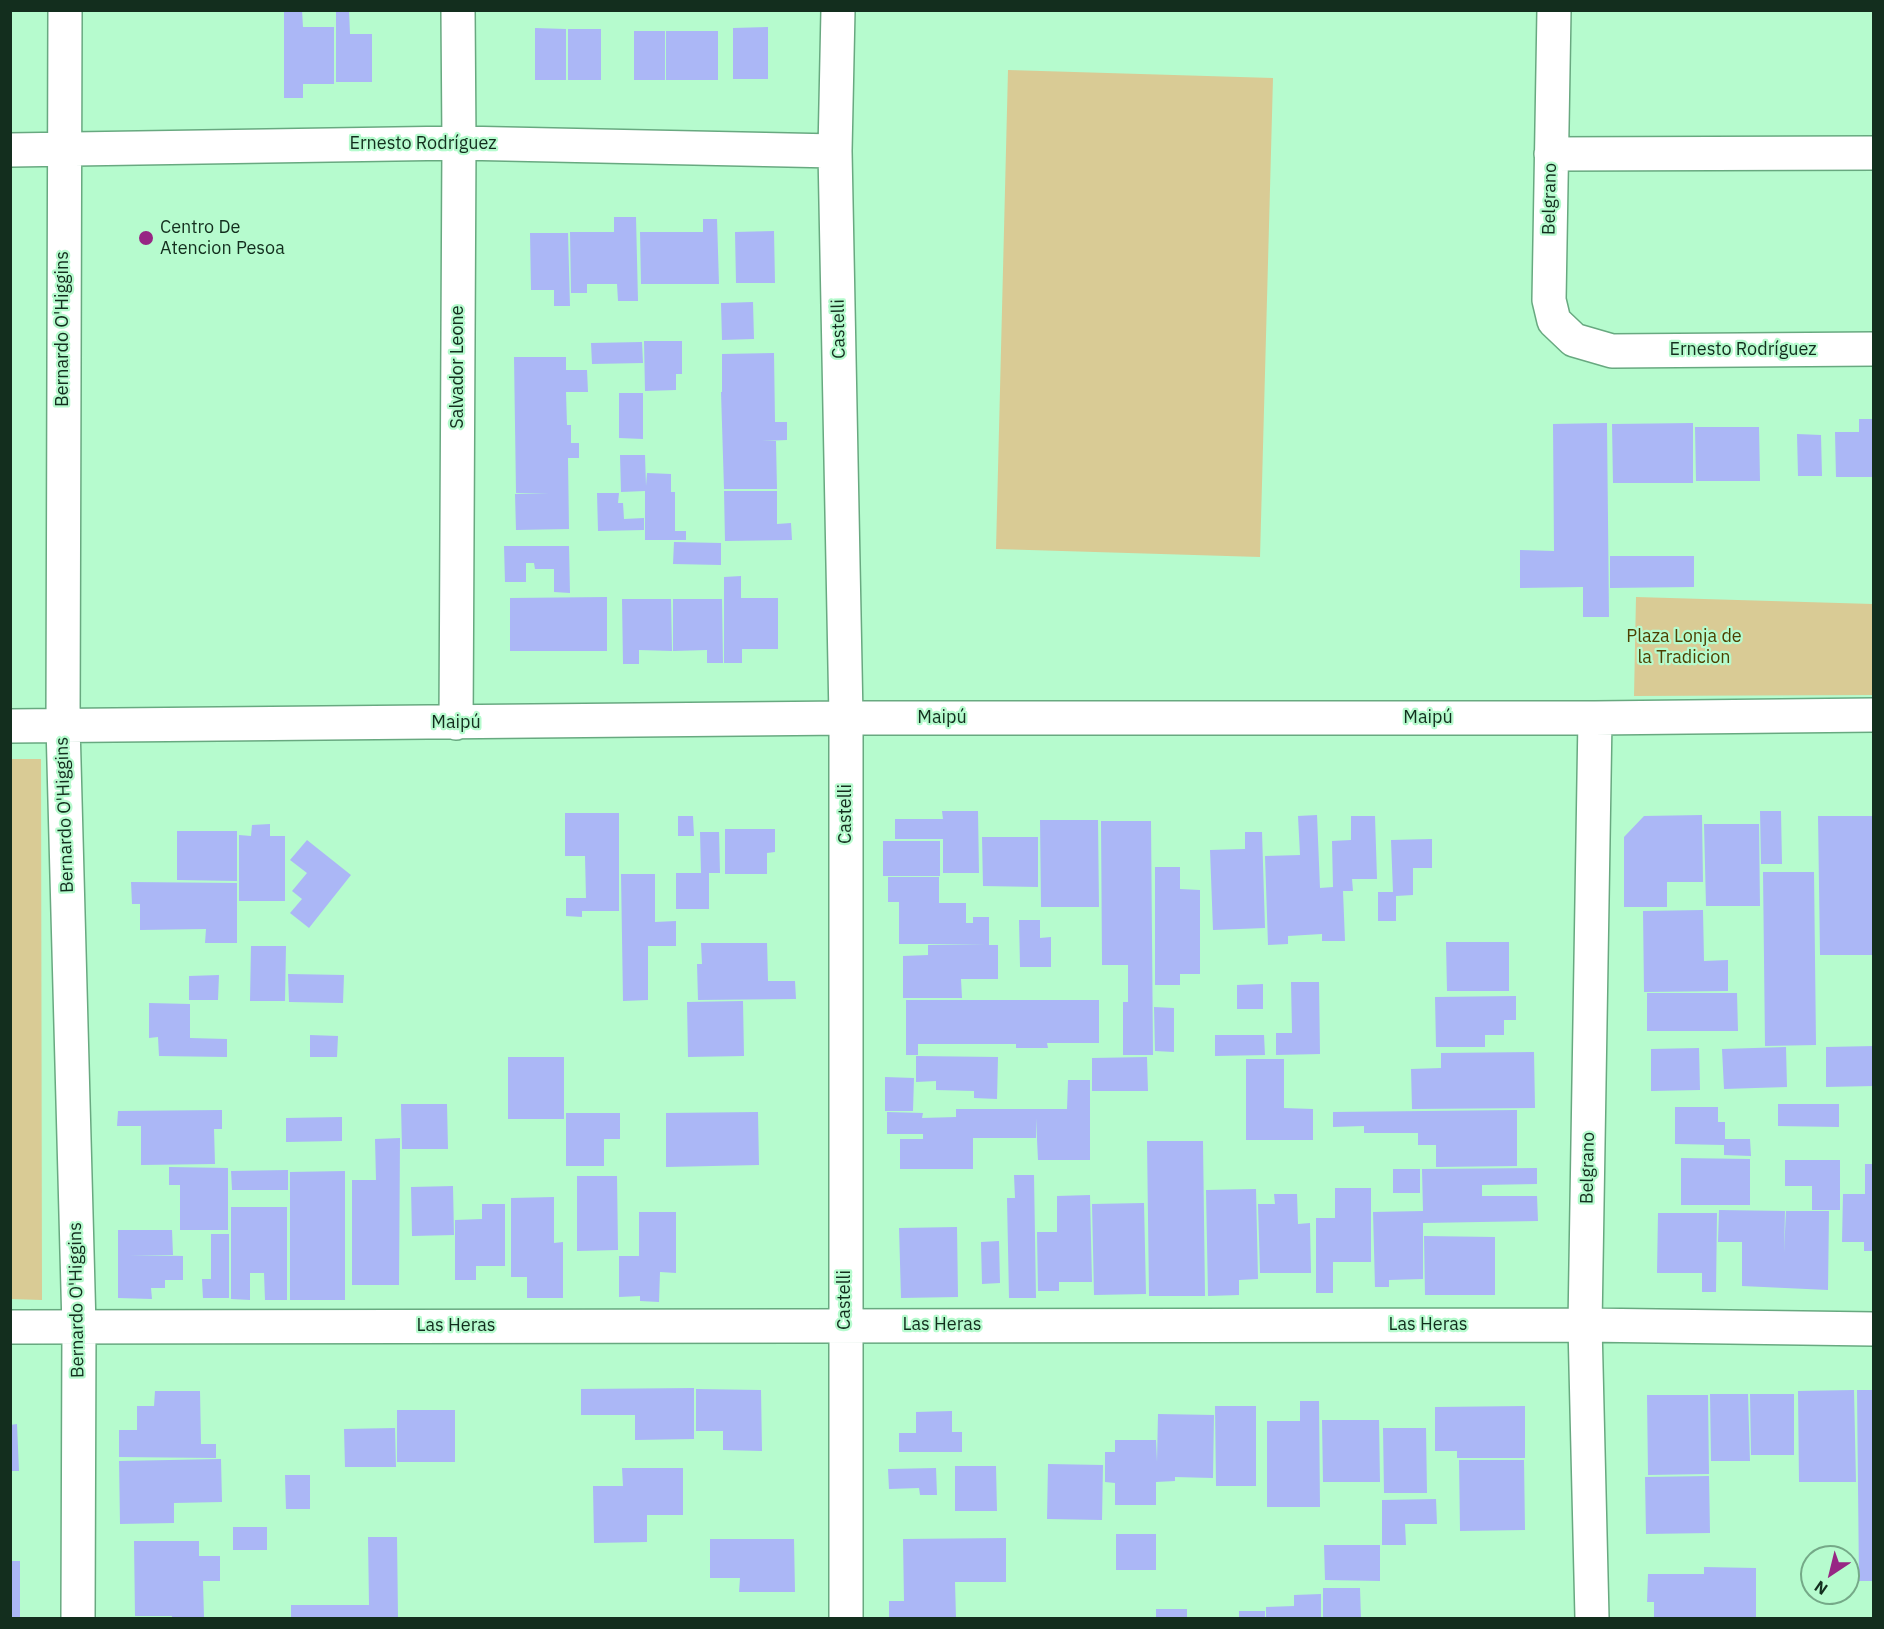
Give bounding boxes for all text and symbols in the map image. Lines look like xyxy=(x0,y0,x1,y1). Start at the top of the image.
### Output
street label: Ernesto Rodríguez xyxy=(349,133,497,155)
street label: Belgrano xyxy=(1539,163,1561,235)
place label: Centro De Atencion Pesoa xyxy=(160,217,285,260)
marker: Centro De Atencion Pesoa xyxy=(137,229,155,247)
street label: Bernardo O'Higgins xyxy=(52,251,74,407)
street label: Castelli xyxy=(828,299,850,359)
street label: Salvador Leone xyxy=(447,305,469,429)
street label: Ernesto Rodríguez xyxy=(1669,339,1817,361)
park label: Plaza Lonja de la Tradicion xyxy=(1626,626,1742,668)
street label: Maipú xyxy=(917,707,967,729)
street label: Maipú xyxy=(1403,707,1453,729)
street label: Maipú xyxy=(431,712,481,734)
street label: Bernardo O'Higgins xyxy=(51,737,79,893)
street label: Castelli xyxy=(835,784,857,844)
street label: Belgrano xyxy=(1577,1132,1599,1204)
street label: Bernardo O'Higgins xyxy=(65,1222,89,1378)
street label: Castelli xyxy=(834,1270,856,1330)
street label: Las Heras xyxy=(902,1314,982,1336)
street label: Las Heras xyxy=(1388,1314,1468,1336)
street label: Las Heras xyxy=(416,1315,496,1337)
north arrow xyxy=(1800,1545,1860,1605)
text: N xyxy=(1810,1577,1831,1600)

